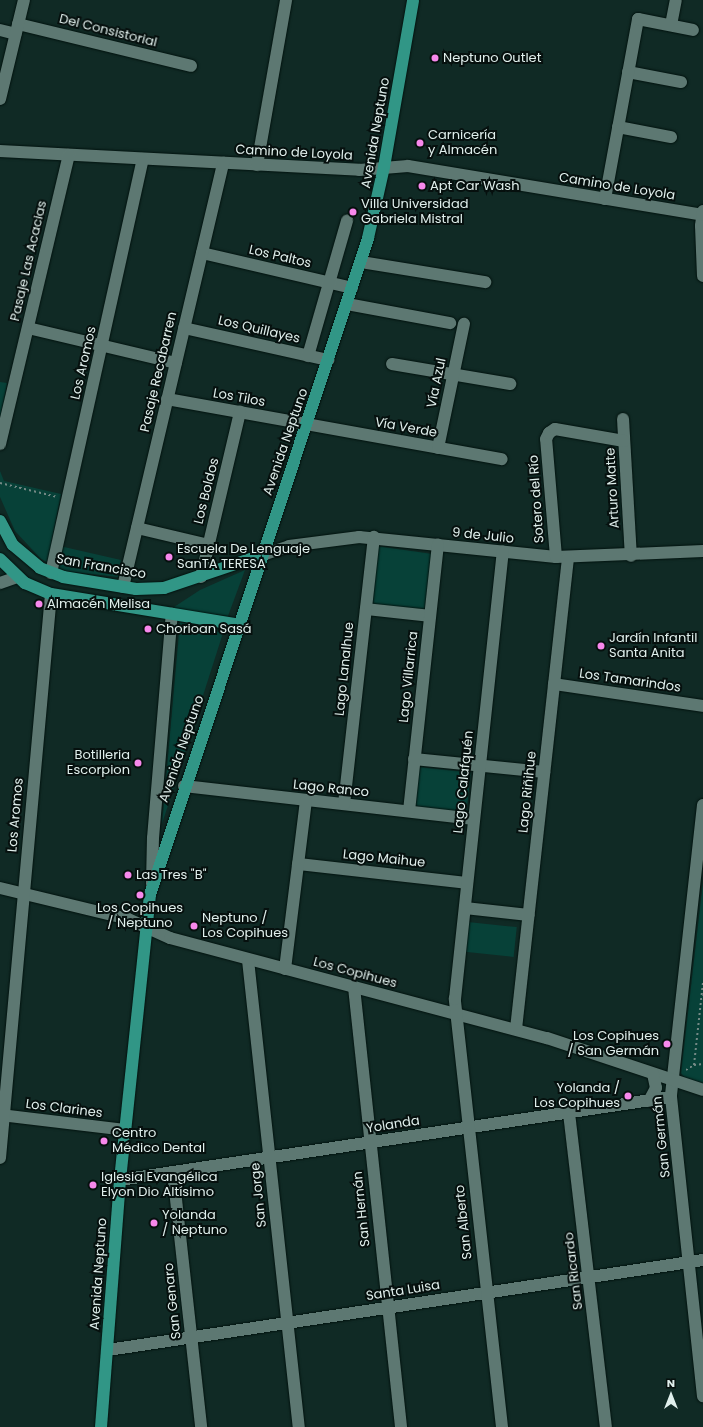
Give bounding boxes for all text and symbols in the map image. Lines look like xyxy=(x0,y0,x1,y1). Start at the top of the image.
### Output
street label: Del Consistorial xyxy=(57,11,159,51)
place label: Neptuno Outlet xyxy=(443,50,541,66)
marker: Neptuno Outlet xyxy=(430,53,440,63)
street label: Avenida Neptuno xyxy=(359,76,393,190)
place label: Carnicería y Almacén xyxy=(428,128,497,159)
marker: Carnicería y Almacén xyxy=(415,138,425,148)
street label: Camino de Loyola xyxy=(235,142,353,164)
street label: Camino de Loyola xyxy=(558,170,676,204)
place label: Apt Car Wash xyxy=(430,178,519,194)
marker: Apt Car Wash xyxy=(417,181,427,191)
place label: Villa Universidad Gabriela Mistral xyxy=(361,197,468,228)
street label: Pasaje Las Acacias xyxy=(8,199,50,323)
marker: Villa Universidad Gabriela Mistral xyxy=(348,207,358,217)
street label: Los Paltos xyxy=(247,242,313,272)
street label: Pasaje Recabarren xyxy=(138,310,180,434)
street label: Los Quillayes xyxy=(217,313,301,347)
street label: Los Aromos xyxy=(68,325,100,401)
street label: Vía Azul xyxy=(424,357,450,409)
street label: Los Tilos xyxy=(212,386,266,410)
street label: Avenida Neptuno xyxy=(260,386,312,498)
street label: Vía Verde xyxy=(374,415,438,441)
street label: Arturo Matte xyxy=(603,447,623,529)
street label: Sotero del Río xyxy=(526,454,548,544)
street label: Los Boldos xyxy=(191,456,223,526)
street label: 9 de Julio xyxy=(451,525,515,547)
place label: Escuela De Lenguaje SanTA TERESA xyxy=(177,542,310,573)
street label: San Francisco xyxy=(55,551,147,583)
marker: Escuela De Lenguaje SanTA TERESA xyxy=(164,552,174,562)
place label: Almacén Melisa xyxy=(47,596,150,612)
marker: Almacén Melisa xyxy=(34,599,44,609)
place label: Chorioan Sasá xyxy=(156,621,252,637)
street label: Lago Lanalhue xyxy=(332,621,358,717)
marker: Chorioan Sasá xyxy=(143,624,153,634)
street label: Lago Villarrica xyxy=(396,631,422,723)
place label: Jardín Infantil Santa Anita xyxy=(609,631,697,662)
marker: Jardín Infantil Santa Anita xyxy=(596,641,606,651)
street label: Los Tamarindos xyxy=(578,666,682,696)
street label: Avenida Neptuno xyxy=(156,693,208,805)
street label: Lago Calafquén xyxy=(451,730,477,834)
place label: Botilleria Escorpion xyxy=(67,748,130,779)
street label: Lago Riñihue xyxy=(516,750,540,834)
marker: Botilleria Escorpion xyxy=(133,758,143,768)
street label: Los Aromos xyxy=(5,777,27,853)
street label: Lago Ranco xyxy=(292,777,370,801)
street label: Lago Maihue xyxy=(342,847,426,871)
place label: Las Tres "B" xyxy=(136,867,206,883)
marker: Las Tres "B" xyxy=(123,870,133,880)
marker: Los Copihues / Neptuno xyxy=(135,890,145,900)
place label: Los Copihues / Neptuno xyxy=(97,901,183,932)
place label: Neptuno / Los Copihues xyxy=(202,911,288,942)
marker: Neptuno / Los Copihues xyxy=(189,921,199,931)
street label: Los Copihues xyxy=(311,954,399,992)
place label: Los Copihues / San Germán xyxy=(568,1029,659,1060)
marker: Los Copihues / San Germán xyxy=(662,1039,672,1049)
place label: Yolanda / Los Copihues xyxy=(534,1081,620,1112)
marker: Yolanda / Los Copihues xyxy=(623,1091,633,1101)
street label: San Germán xyxy=(650,1096,674,1178)
street label: Los Clarines xyxy=(25,1097,103,1121)
street label: Yolanda xyxy=(365,1113,421,1137)
place label: Centro Médico Dental xyxy=(112,1126,205,1157)
marker: Centro Médico Dental xyxy=(99,1136,109,1146)
street label: San Jorge xyxy=(248,1162,270,1228)
place label: Iglesia Evangélica Elyon Dio Altísimo xyxy=(101,1170,217,1201)
street label: San Hernán xyxy=(350,1171,374,1247)
marker: Iglesia Evangélica Elyon Dio Altísimo xyxy=(88,1180,98,1190)
street label: San Alberto xyxy=(452,1184,476,1260)
place label: Yolanda / Neptuno xyxy=(162,1208,227,1239)
street label: Avenida Neptuno xyxy=(87,1217,111,1331)
marker: Yolanda / Neptuno xyxy=(149,1218,159,1228)
street label: San Ricardo xyxy=(562,1231,586,1311)
street label: San Genaro xyxy=(161,1262,185,1340)
street label: Santa Luisa xyxy=(365,1277,441,1305)
north arrow xyxy=(651,1375,691,1415)
text: N xyxy=(667,1375,675,1391)

